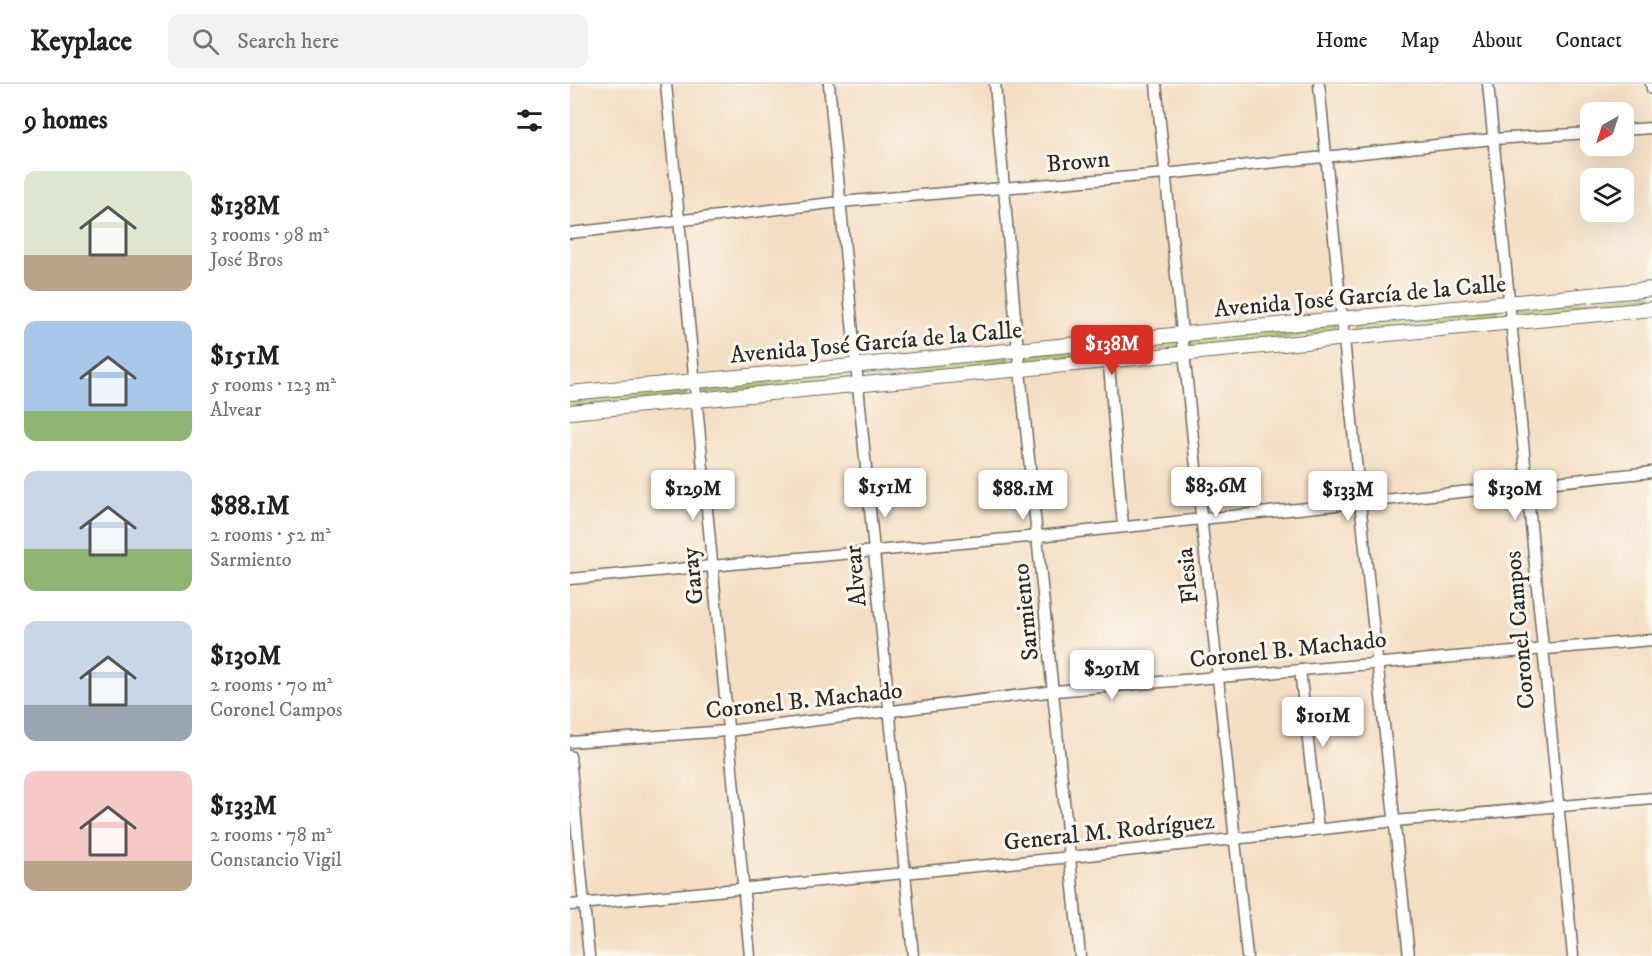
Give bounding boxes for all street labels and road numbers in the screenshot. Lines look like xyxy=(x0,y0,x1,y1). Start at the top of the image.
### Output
street label: Brown xyxy=(1045,144,1111,180)
street label: Avenida José García de la Calle xyxy=(1213,269,1507,325)
street label: Avenida José García de la Calle xyxy=(729,315,1023,371)
street label: Alvear xyxy=(838,544,874,608)
street label: Garay xyxy=(675,545,711,606)
street label: Flesia xyxy=(1170,546,1206,605)
street label: Coronel Campos xyxy=(1498,549,1542,710)
street label: Sarmiento xyxy=(1006,562,1046,662)
street label: Coronel B. Machado xyxy=(1188,625,1388,675)
street label: Coronel B. Machado xyxy=(704,676,904,726)
street label: General M. Rodríguez xyxy=(1002,806,1216,858)

